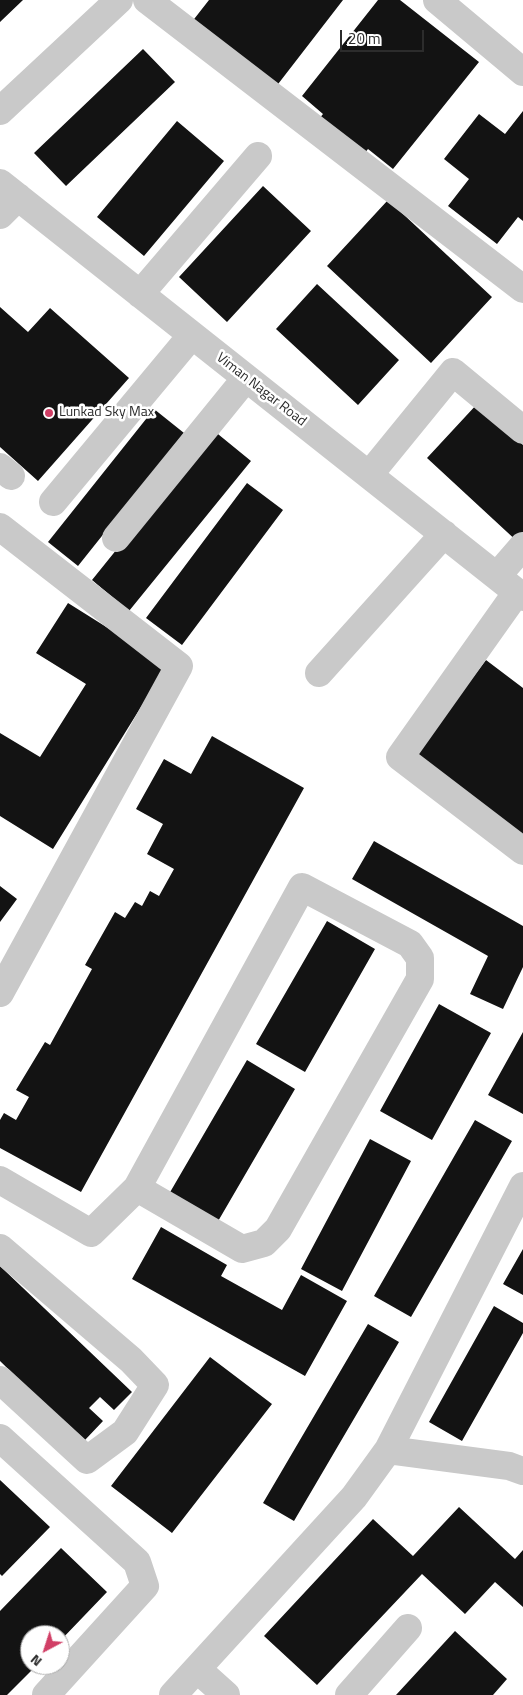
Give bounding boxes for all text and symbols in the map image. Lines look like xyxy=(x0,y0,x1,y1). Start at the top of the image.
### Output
scale bar xyxy=(343,20,427,52)
text: 20 m xyxy=(348,27,381,50)
street label: Viman Nagar Road xyxy=(213,350,309,430)
place label: Lunkad Sky Max xyxy=(59,405,154,421)
marker: Lunkad Sky Max xyxy=(43,407,55,419)
north arrow xyxy=(20,1625,70,1675)
text: N xyxy=(25,1650,46,1672)

